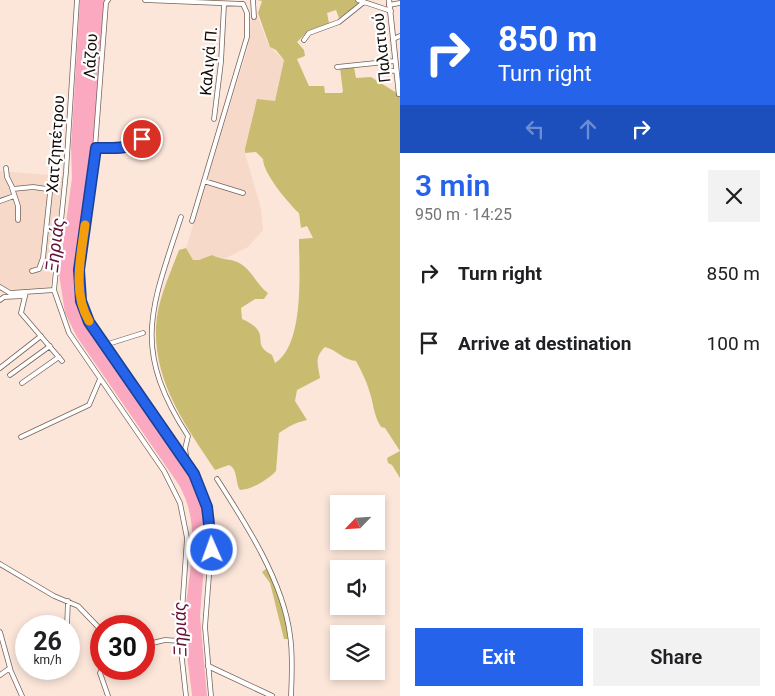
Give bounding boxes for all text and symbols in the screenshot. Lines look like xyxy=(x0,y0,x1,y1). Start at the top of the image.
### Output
street label: Παλατιού xyxy=(368,12,395,84)
text: 850 m xyxy=(498,19,597,60)
icon: right xyxy=(415,20,480,85)
street label: Καλιγά Π. xyxy=(196,26,221,96)
street label: Λάζου xyxy=(80,33,101,79)
text: Turn right xyxy=(498,61,592,86)
street label: Χατζηπέτρου xyxy=(43,95,68,194)
icon: left xyxy=(521,115,549,143)
icon: ahead xyxy=(574,115,602,143)
icon: right xyxy=(627,115,655,143)
pin xyxy=(121,118,163,160)
icon: arrive xyxy=(128,125,156,153)
text: 3 min xyxy=(415,168,490,203)
button: close xyxy=(708,170,760,222)
text: 950 m · 14:25 xyxy=(415,205,512,224)
water label: Ξηριάς xyxy=(41,217,68,273)
icon: right xyxy=(415,259,443,287)
text: Turn right xyxy=(458,262,542,285)
text: 850 m xyxy=(707,262,760,285)
icon: arrive xyxy=(415,329,443,357)
text: Arrive at destination xyxy=(458,332,631,355)
text: 100 m xyxy=(707,332,760,355)
north arrow xyxy=(330,495,385,550)
map controls xyxy=(330,495,385,680)
position arrow xyxy=(185,523,237,575)
button: sound xyxy=(330,560,385,615)
water label: Ξηριάς xyxy=(169,602,190,656)
speed limit sign: 30 xyxy=(90,615,155,680)
button: layers xyxy=(330,625,385,680)
text: 26 xyxy=(33,627,62,656)
button: Exit xyxy=(415,628,583,686)
button: Share xyxy=(593,628,760,686)
text: km/h xyxy=(33,653,62,667)

